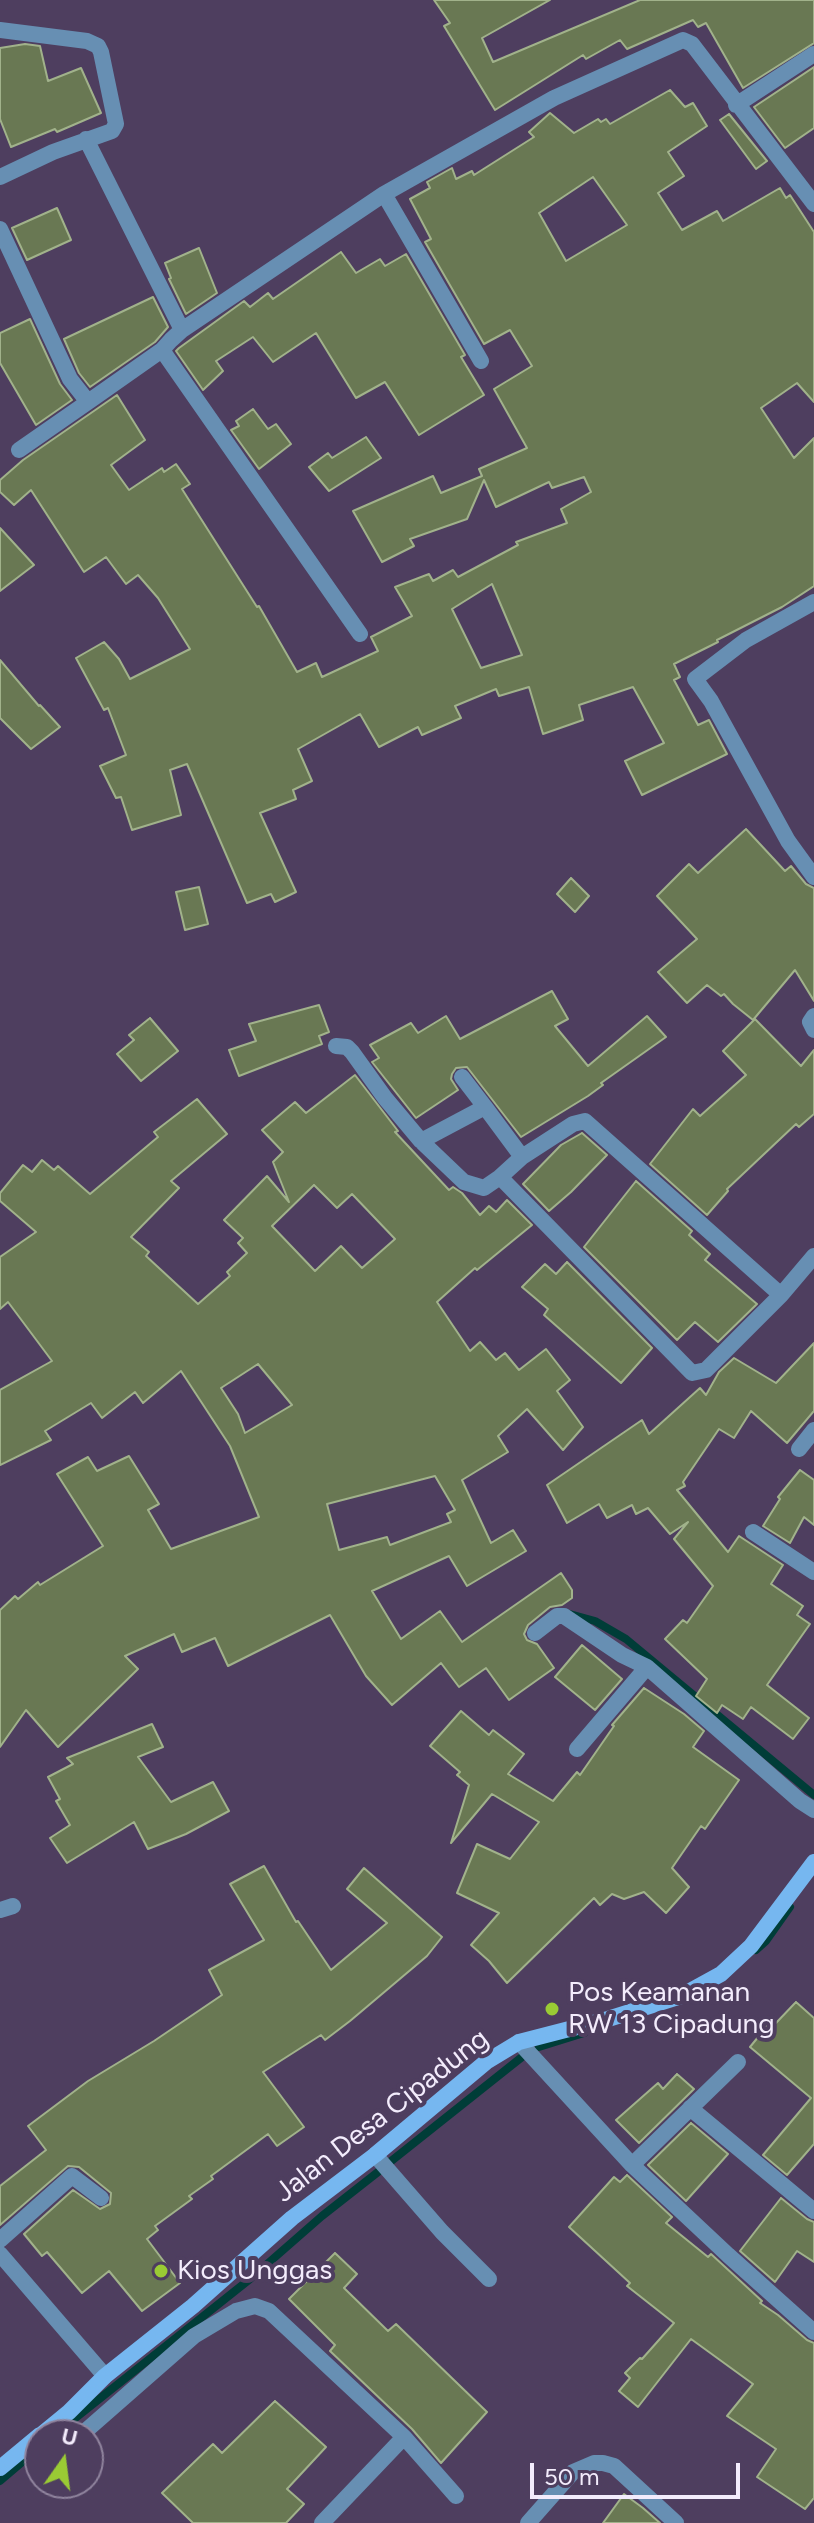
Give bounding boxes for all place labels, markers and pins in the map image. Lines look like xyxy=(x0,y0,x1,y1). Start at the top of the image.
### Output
place label: Pos Keamanan RW 13 Cipadung xyxy=(568,1976,775,2042)
marker: Pos Keamanan RW 13 Cipadung xyxy=(543,2000,561,2018)
place label: Kios Unggas xyxy=(177,2254,332,2288)
marker: Kios Unggas xyxy=(152,2262,170,2280)

